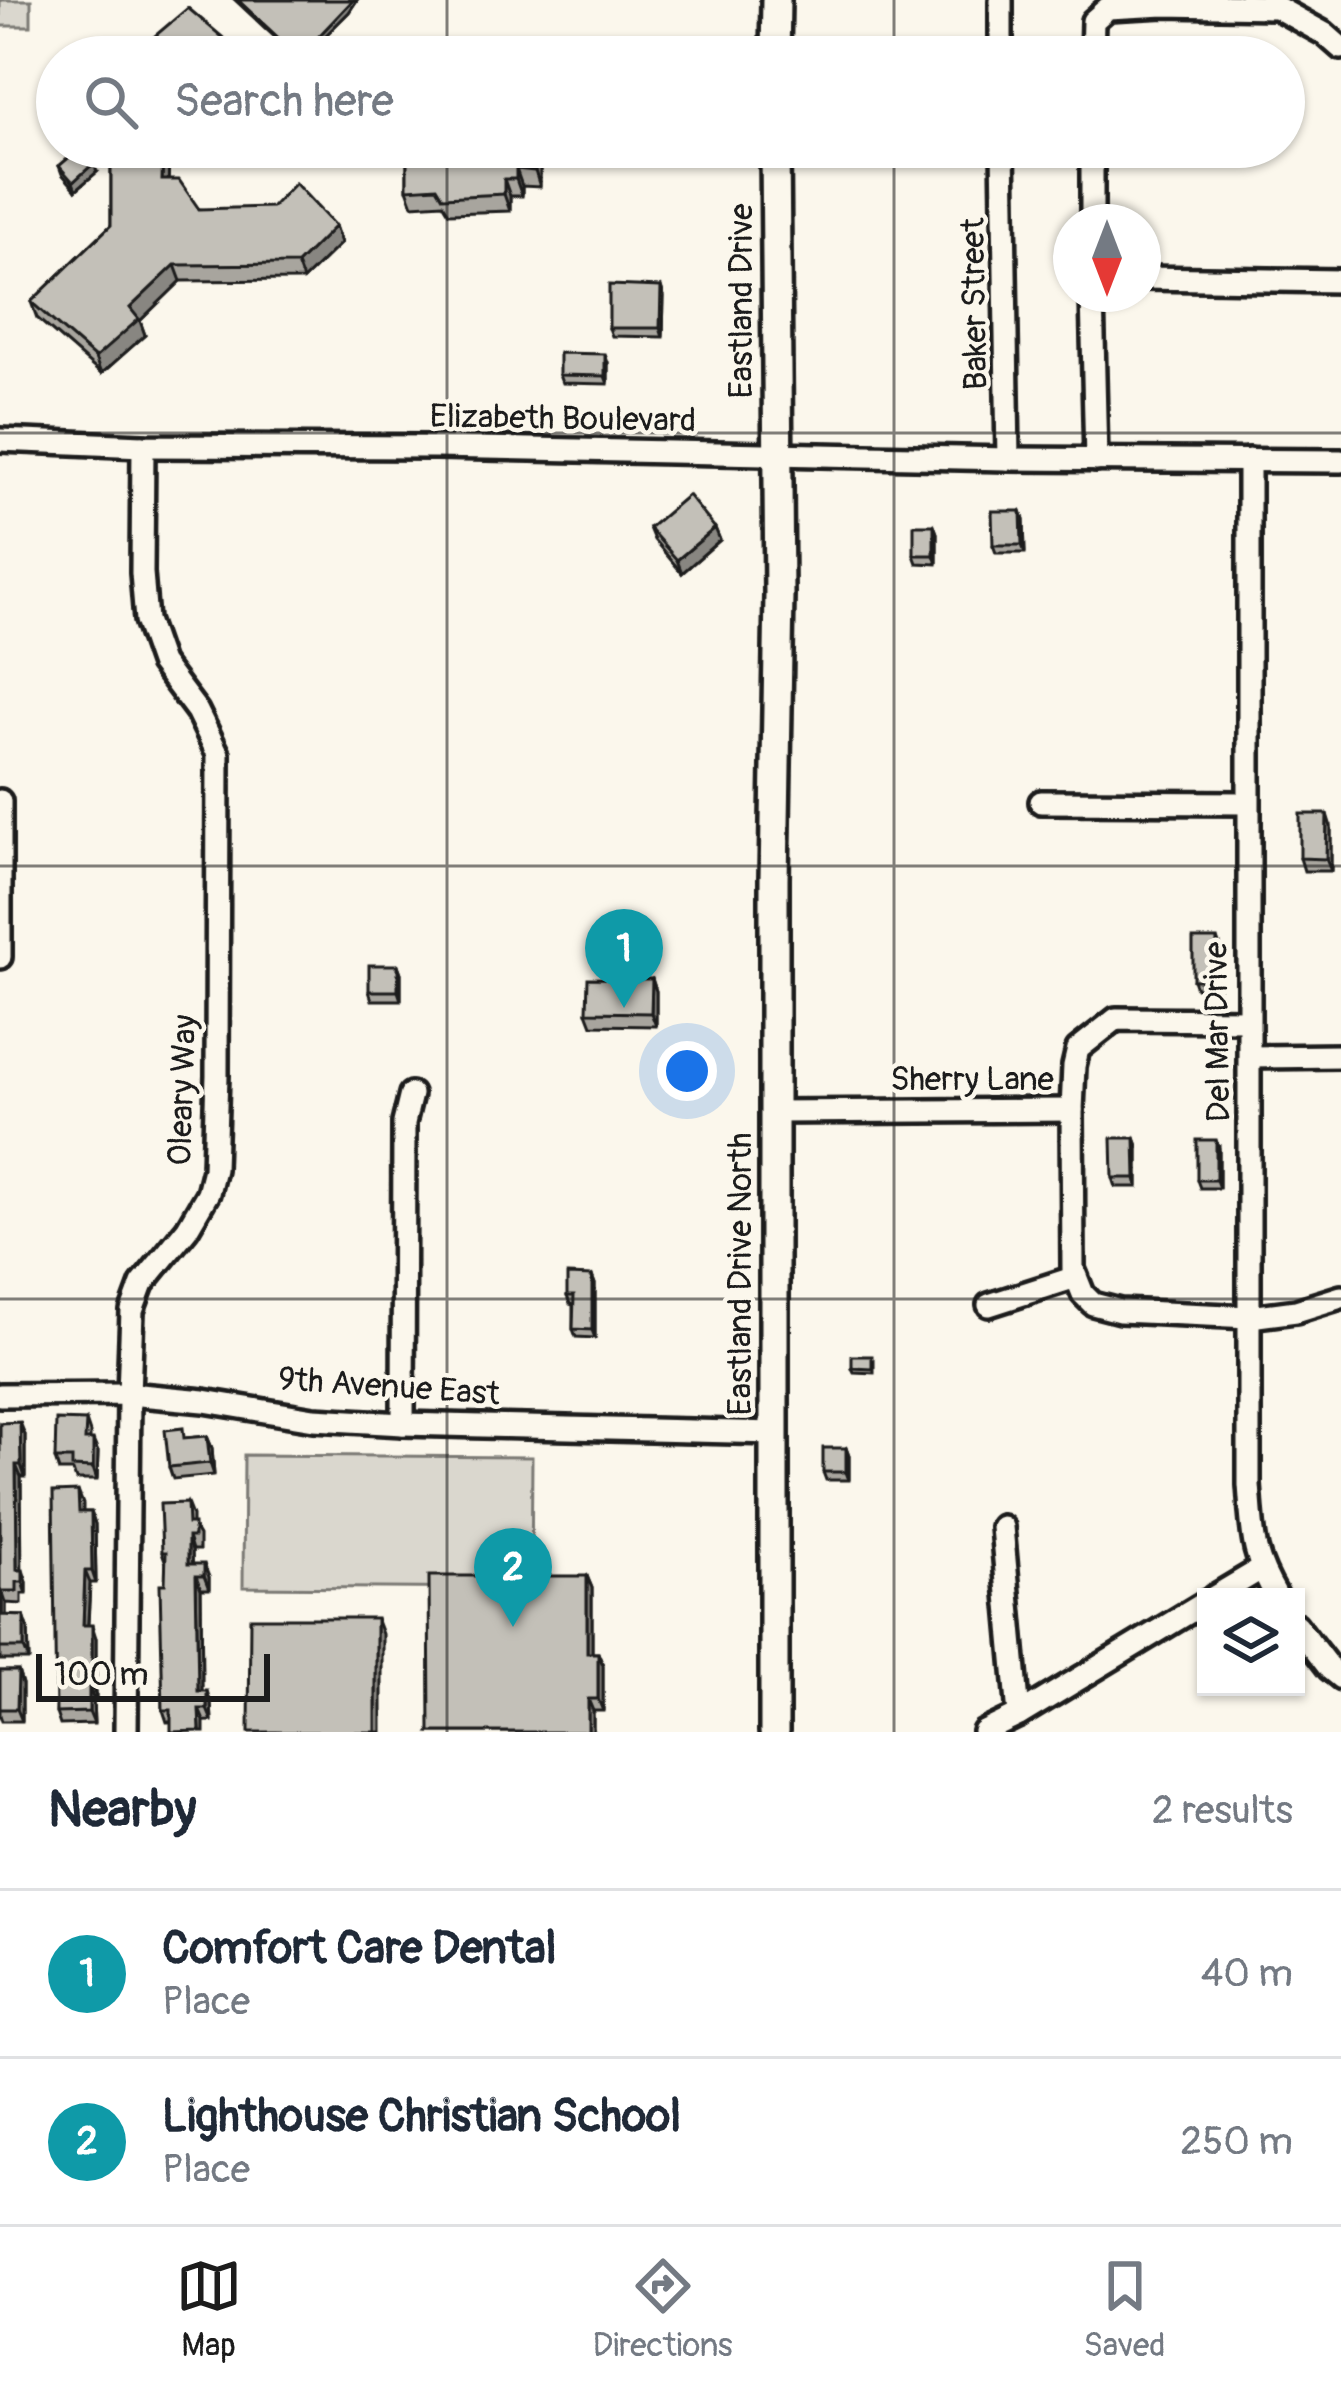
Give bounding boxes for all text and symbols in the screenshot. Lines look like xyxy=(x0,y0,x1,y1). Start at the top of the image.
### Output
search box xyxy=(36,36,1305,168)
icon: search xyxy=(78,69,144,135)
text: Search here xyxy=(174,74,394,130)
street label: Eastland Drive xyxy=(721,203,762,399)
north arrow xyxy=(1053,204,1161,312)
street label: Baker Street xyxy=(952,217,997,391)
street label: Elizabeth Boulevard xyxy=(429,396,697,441)
pin: 1 xyxy=(585,909,663,1008)
street label: Del Mar Drive xyxy=(1195,941,1240,1123)
street label: Oleary Way xyxy=(159,1014,206,1166)
your location xyxy=(657,1041,717,1101)
street label: Sherry Lane xyxy=(890,1059,1054,1100)
street label: Eastland Drive North xyxy=(720,1133,761,1415)
street label: 9th Avenue East xyxy=(277,1358,502,1415)
pin: 2 xyxy=(474,1528,552,1627)
map controls xyxy=(1197,1588,1305,1696)
button: layers xyxy=(1197,1588,1305,1696)
scale bar xyxy=(36,1648,270,1701)
text: 100 m xyxy=(54,1654,148,1695)
text: Nearby xyxy=(48,1778,196,1842)
text: 2 results xyxy=(1152,1786,1293,1835)
text: Comfort Care Dental xyxy=(162,1921,556,1977)
text: 1 xyxy=(79,1949,95,1998)
text: 40 m xyxy=(1201,1949,1293,1998)
text: Place xyxy=(162,1977,250,2026)
text: Lighthouse Christian School xyxy=(162,2089,681,2145)
text: 2 xyxy=(76,2117,98,2166)
text: 250 m xyxy=(1180,2117,1293,2166)
text: Place xyxy=(162,2145,250,2194)
tab: Map xyxy=(176,2253,242,2366)
tab: Directions xyxy=(593,2253,733,2366)
tab: Saved xyxy=(1084,2253,1165,2366)

